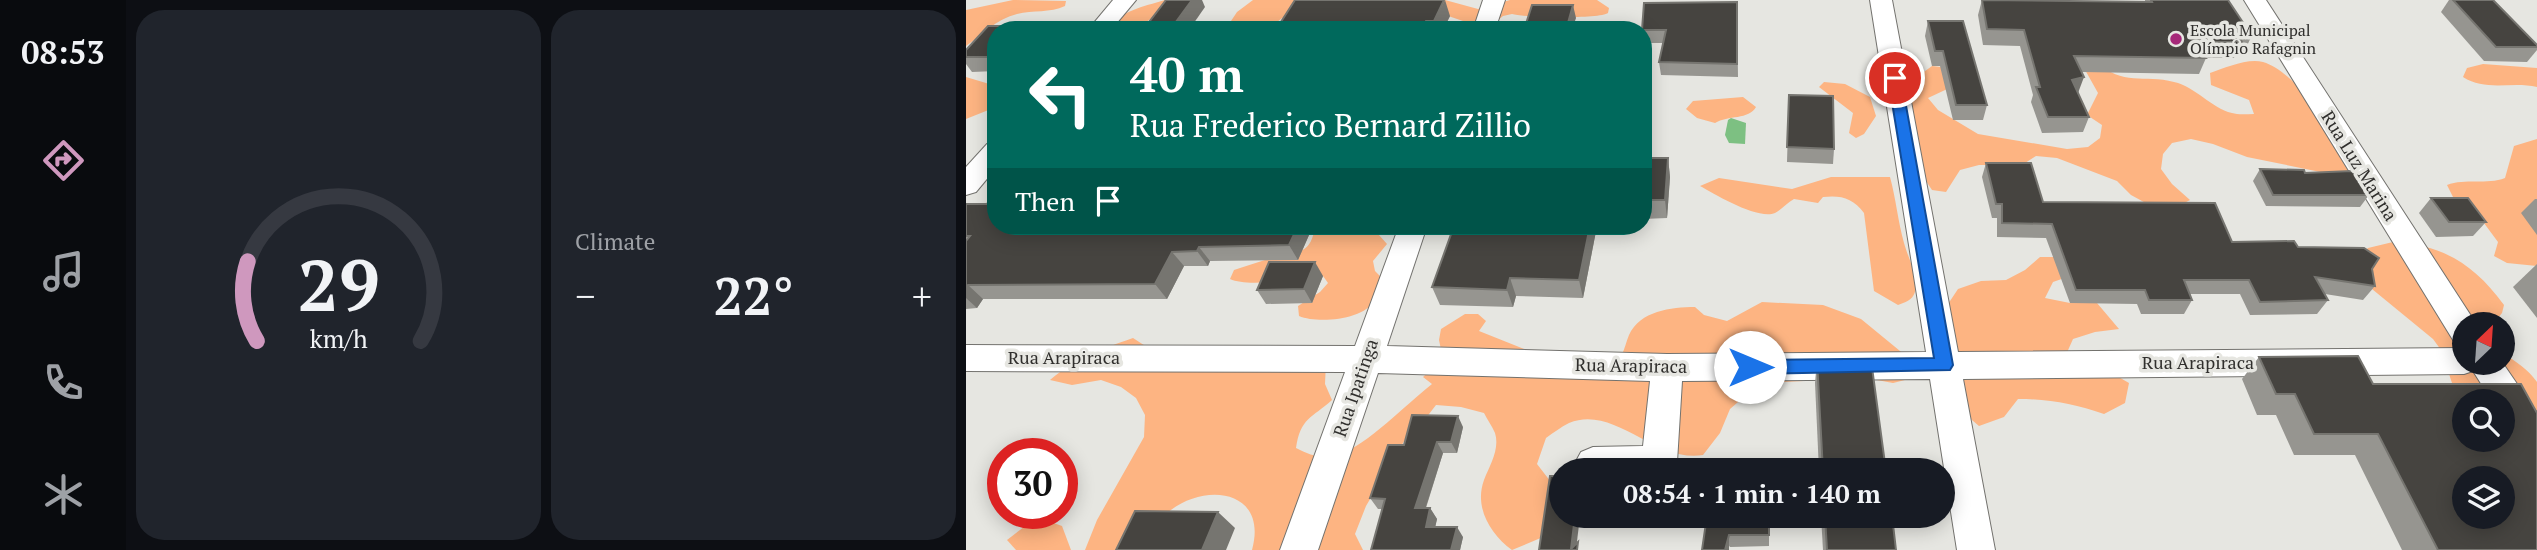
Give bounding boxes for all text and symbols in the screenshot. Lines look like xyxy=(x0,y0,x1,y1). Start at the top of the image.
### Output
place label: Escola Municipal Olímpio Rafagnin xyxy=(2190,19,2316,59)
text: 08:53 xyxy=(21,31,105,73)
marker: Escola Municipal Olímpio Rafagnin xyxy=(2168,31,2184,47)
text: 40 m xyxy=(1130,41,1244,106)
pin xyxy=(1865,48,1925,108)
icon: left xyxy=(1015,49,1106,140)
icon: arrive xyxy=(1876,59,1914,97)
text: Rua Frederico Bernard Zillio xyxy=(1130,104,1531,146)
street label: Rua Luz Marina xyxy=(2316,106,2403,225)
icon: directions xyxy=(39,136,88,185)
icon: arrive xyxy=(1089,182,1127,220)
text: Then xyxy=(1015,184,1075,218)
text: Climate xyxy=(575,226,655,257)
text: 29 xyxy=(297,235,380,332)
icon: music xyxy=(39,247,88,296)
text: 22° xyxy=(713,261,794,330)
text: − xyxy=(575,271,595,321)
text: + xyxy=(912,271,932,321)
north arrow xyxy=(2452,312,2515,374)
map controls xyxy=(2452,312,2515,529)
text: km/h xyxy=(310,322,368,355)
position arrow xyxy=(1713,330,1787,404)
street label: Rua Ipatinga xyxy=(1327,335,1383,440)
street label: Rua Arapiraca xyxy=(1008,345,1120,369)
street label: Rua Arapiraca xyxy=(2142,350,2254,374)
street label: Rua Arapiraca xyxy=(1575,352,1687,378)
icon: phone xyxy=(39,358,88,407)
button: search xyxy=(2452,389,2515,452)
speed limit sign: 30 xyxy=(987,438,1078,529)
button: layers xyxy=(2452,466,2515,529)
icon: climate xyxy=(39,470,88,519)
text: 08:54 · 1 min · 140 m xyxy=(1623,476,1881,510)

